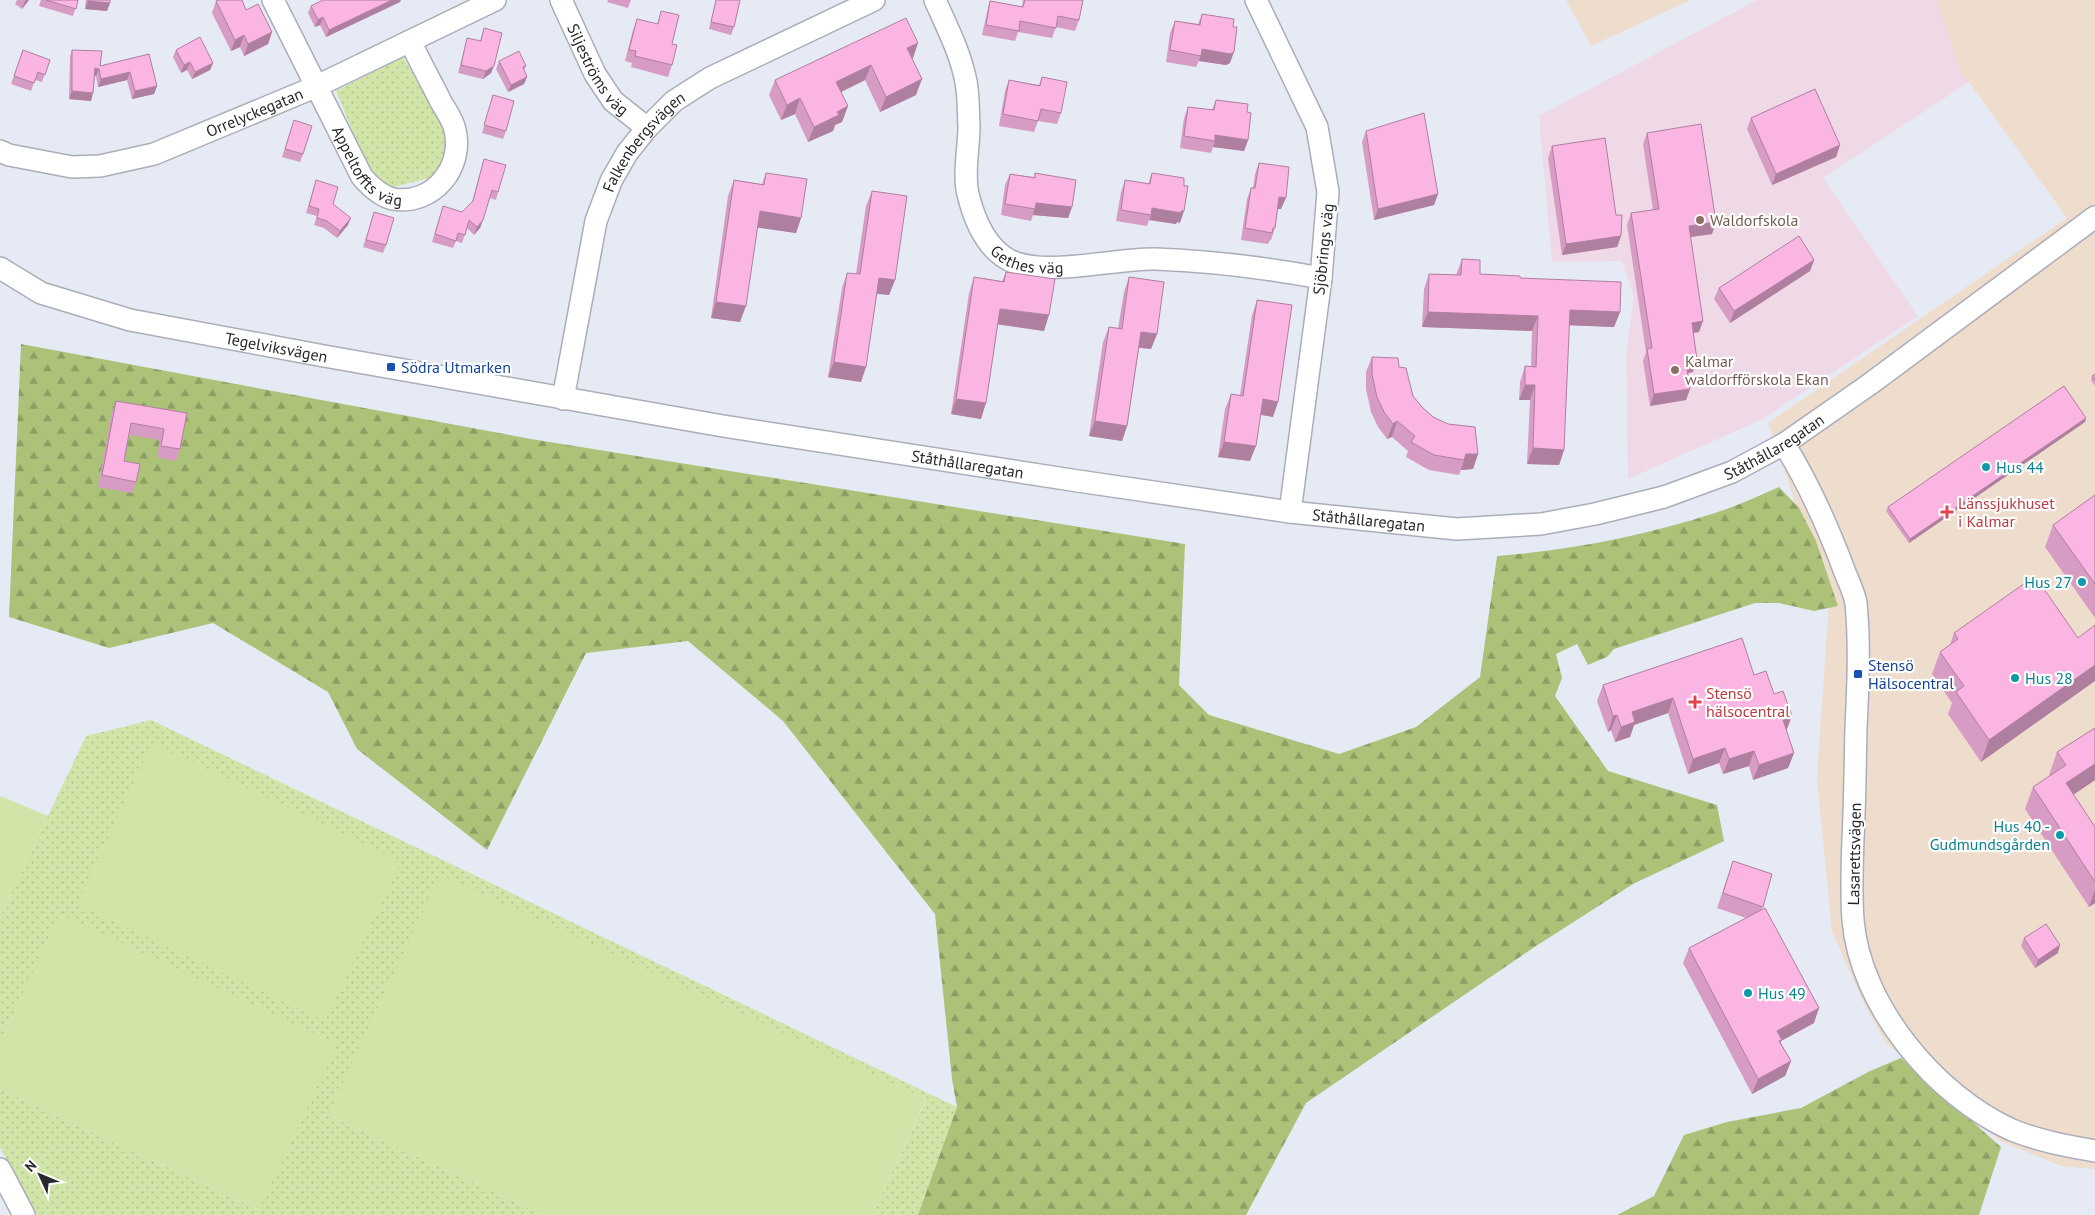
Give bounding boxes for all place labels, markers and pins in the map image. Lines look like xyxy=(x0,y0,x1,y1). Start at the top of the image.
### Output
place label: Waldorfskola xyxy=(1710,210,1798,230)
marker: Waldorfskola xyxy=(1694,214,1706,226)
place label: Kalmar waldorfförskola Ekan xyxy=(1685,351,1829,389)
place label: Södra Utmarken xyxy=(401,357,511,377)
marker: Södra Utmarken xyxy=(385,361,397,373)
marker: Kalmar waldorfförskola Ekan xyxy=(1669,364,1681,376)
place label: Hus 44 xyxy=(1996,457,2044,477)
marker: Hus 44 xyxy=(1980,461,1992,473)
place label: Länssjukhuset i Kalmar xyxy=(1958,493,2055,531)
marker: Länssjukhuset i Kalmar xyxy=(1940,505,1954,519)
place label: Hus 27 xyxy=(2024,572,2072,592)
marker: Hus 27 xyxy=(2076,576,2088,588)
place label: Stensö Hälsocentral xyxy=(1868,655,1954,693)
marker: Stensö Hälsocentral xyxy=(1852,668,1864,680)
place label: Hus 28 xyxy=(2025,668,2073,688)
marker: Hus 28 xyxy=(2009,672,2021,684)
place label: Stensö hälsocentral xyxy=(1706,683,1790,721)
marker: Stensö hälsocentral xyxy=(1688,695,1702,709)
place label: Hus 40 - Gudmundsgården xyxy=(1930,816,2050,854)
marker: Hus 40 - Gudmundsgården xyxy=(2054,829,2066,841)
place label: Hus 49 xyxy=(1758,983,1806,1003)
marker: Hus 49 xyxy=(1742,987,1754,999)

